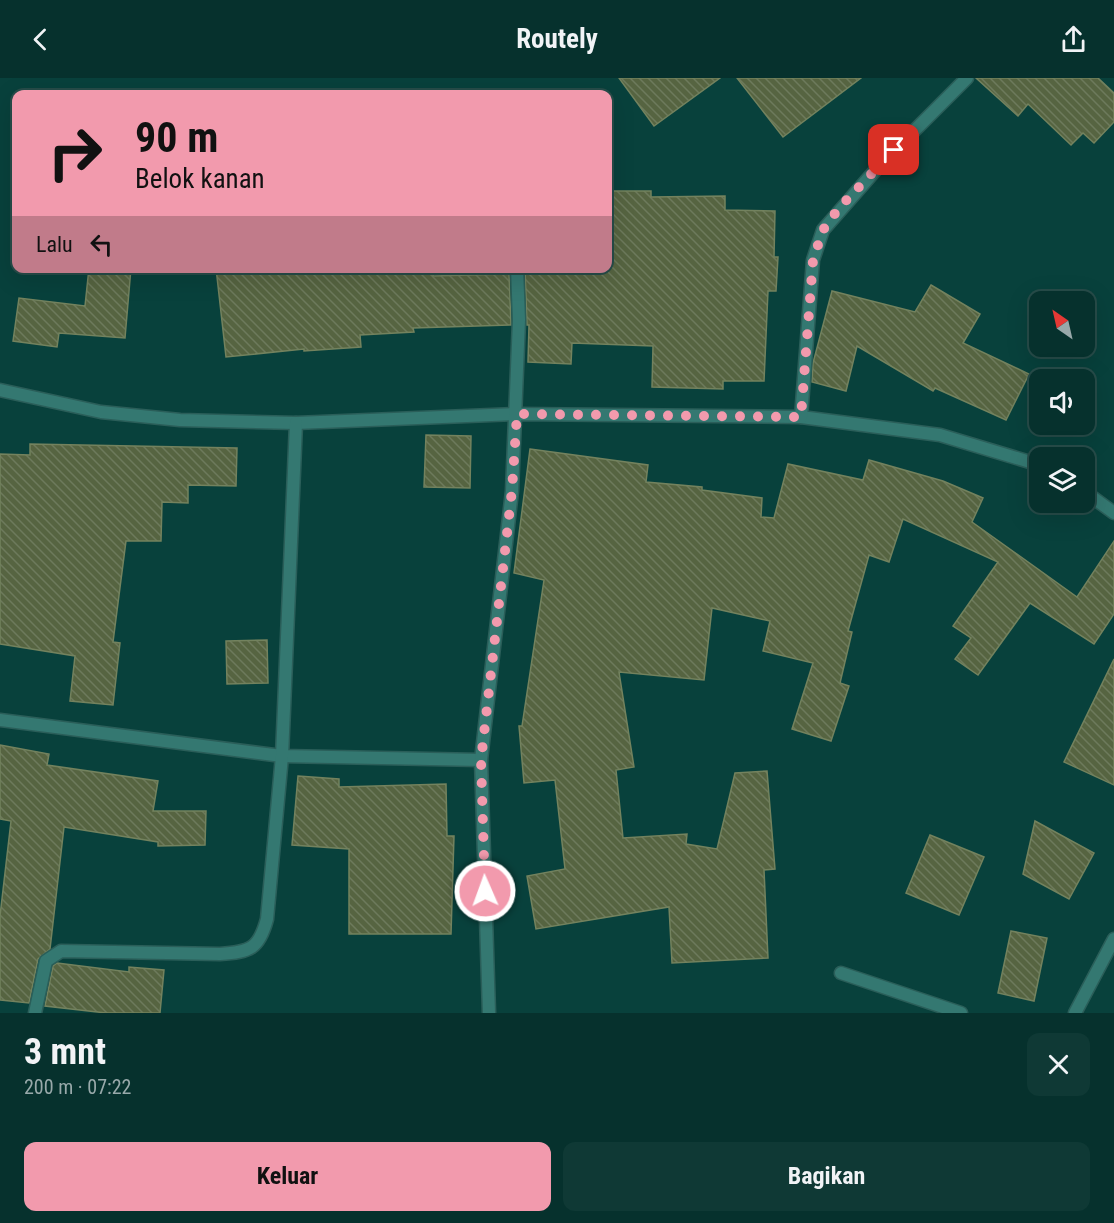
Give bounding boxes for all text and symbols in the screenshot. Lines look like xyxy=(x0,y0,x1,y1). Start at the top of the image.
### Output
icon: back xyxy=(24,23,57,56)
text: Routely xyxy=(516,23,598,55)
icon: share xyxy=(1057,23,1090,56)
text: 90 m xyxy=(135,113,218,162)
icon: right xyxy=(36,114,114,192)
pin xyxy=(868,124,919,175)
icon: arrive xyxy=(877,133,910,166)
text: Belok kanan xyxy=(135,163,265,195)
icon: left xyxy=(85,228,118,261)
text: Lalu xyxy=(36,232,73,257)
north arrow xyxy=(1029,291,1095,357)
map controls xyxy=(1029,291,1095,513)
button: sound xyxy=(1029,369,1095,435)
button: layers xyxy=(1029,447,1095,513)
position arrow xyxy=(453,859,517,923)
text: 3 mnt xyxy=(24,1031,106,1073)
button: close xyxy=(1027,1033,1090,1096)
text: 200 m · 07:22 xyxy=(24,1075,131,1099)
button: Keluar xyxy=(24,1142,551,1211)
button: Bagikan xyxy=(563,1142,1090,1211)

